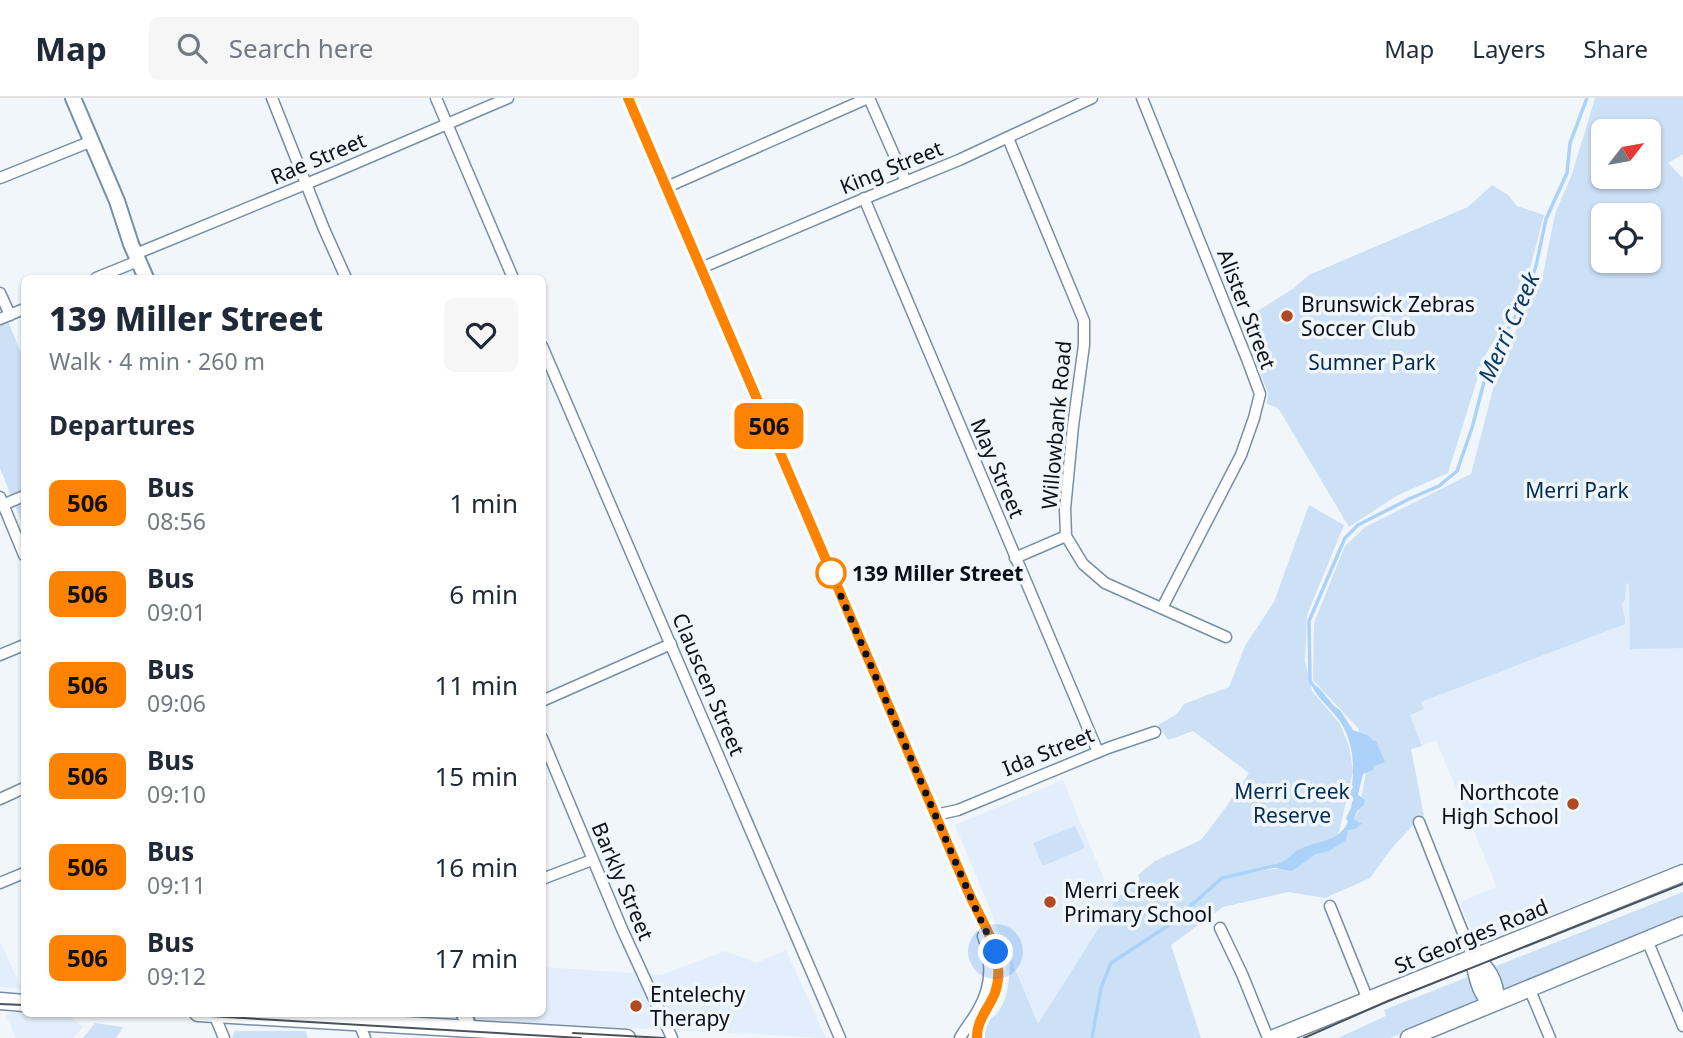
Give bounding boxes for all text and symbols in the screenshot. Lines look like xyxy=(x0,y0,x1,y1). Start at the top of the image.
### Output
search box xyxy=(149,17,639,80)
text: Map xyxy=(35,26,107,71)
icon: search xyxy=(173,29,211,67)
text: Search here xyxy=(229,30,373,66)
text: Map xyxy=(1384,32,1434,65)
text: Layers xyxy=(1472,32,1546,65)
text: Share xyxy=(1584,32,1648,65)
north arrow xyxy=(1591,119,1661,189)
map controls xyxy=(1591,119,1661,273)
street label: Rae Street xyxy=(266,125,370,191)
street label: King Street xyxy=(835,134,947,200)
button: locate xyxy=(1591,203,1661,273)
street label: Alister Street xyxy=(1211,245,1283,373)
water label: Merri Creek xyxy=(1469,265,1547,387)
place label: Brunswick Zebras Soccer Club xyxy=(1301,290,1475,342)
text: 139 Miller Street xyxy=(49,296,323,341)
button: heart xyxy=(444,298,518,372)
marker: Brunswick Zebras Soccer Club xyxy=(1279,308,1295,324)
street label: Willowbank Road xyxy=(1035,339,1077,511)
text: Walk · 4 min · 260 m xyxy=(49,345,265,377)
park label: Sumner Park xyxy=(1308,348,1437,376)
line badge: 506 xyxy=(729,403,809,449)
text: Departures xyxy=(49,407,195,443)
text: 506 xyxy=(748,409,790,442)
street label: May Street xyxy=(964,414,1032,522)
text: Bus xyxy=(147,469,194,505)
park label: Merri Park xyxy=(1525,476,1630,504)
text: 1 min xyxy=(449,485,518,521)
text: 506 xyxy=(67,486,108,519)
text: 08:56 xyxy=(147,505,206,537)
marker: 139 Miller Street xyxy=(816,558,846,588)
place label: 139 Miller Street xyxy=(852,559,1023,587)
text: Bus xyxy=(147,560,194,596)
text: 6 min xyxy=(449,576,518,612)
text: 506 xyxy=(67,577,108,610)
text: 09:01 xyxy=(147,596,206,628)
street label: Clauscen Street xyxy=(666,608,752,760)
text: Bus xyxy=(147,651,194,687)
text: 11 min xyxy=(434,667,518,703)
text: 506 xyxy=(67,668,108,701)
text: 09:06 xyxy=(147,687,206,719)
street label: Ida Street xyxy=(998,720,1098,782)
text: Bus xyxy=(147,742,194,778)
text: 15 min xyxy=(434,758,518,794)
text: 506 xyxy=(67,759,108,792)
park label: Merri Creek Reserve xyxy=(1234,777,1351,829)
text: 09:10 xyxy=(147,778,206,810)
place label: Northcote High School xyxy=(1441,778,1559,830)
marker: Northcote High School xyxy=(1565,796,1581,812)
street label: Barkly Street xyxy=(586,818,661,945)
text: Bus xyxy=(147,833,194,869)
text: 16 min xyxy=(434,849,518,885)
text: 506 xyxy=(67,850,108,883)
text: 09:11 xyxy=(147,869,206,901)
place label: Merri Creek Primary School xyxy=(1064,876,1212,928)
street label: St Georges Road xyxy=(1390,892,1552,980)
marker: Merri Creek Primary School xyxy=(1042,894,1058,910)
text: Bus xyxy=(147,924,194,960)
your location xyxy=(978,934,1013,969)
text: 17 min xyxy=(434,940,518,976)
text: 506 xyxy=(67,941,108,974)
text: 09:12 xyxy=(147,960,206,992)
place label: Entelechy Therapy xyxy=(650,980,745,1032)
marker: Entelechy Therapy xyxy=(628,998,644,1014)

